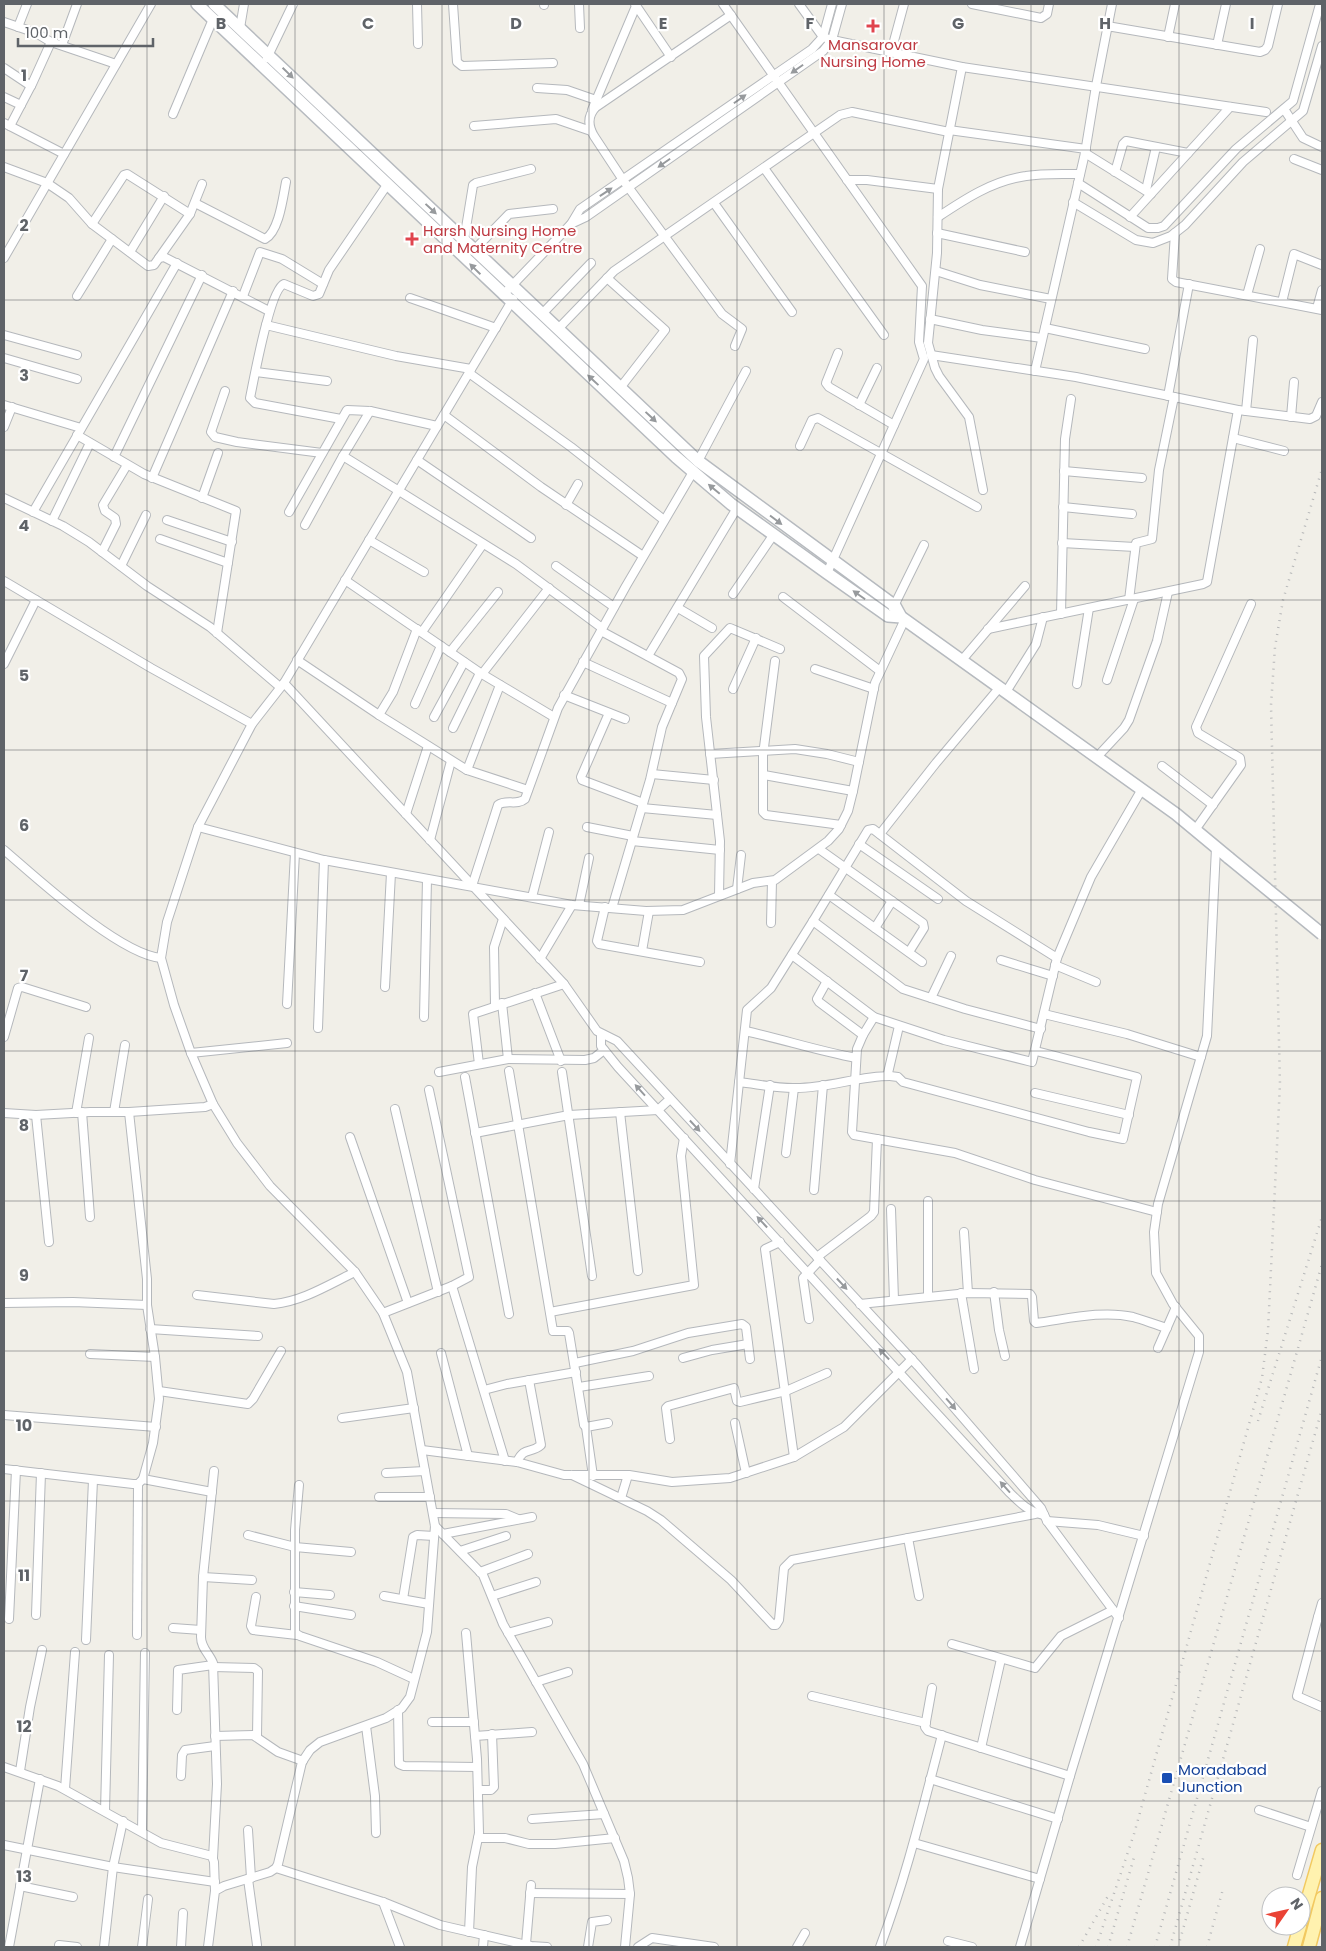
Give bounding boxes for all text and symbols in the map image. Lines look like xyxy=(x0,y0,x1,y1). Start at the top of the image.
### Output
text: B xyxy=(216,12,226,35)
text: C xyxy=(362,12,374,35)
text: D xyxy=(510,12,522,35)
text: E xyxy=(659,12,667,35)
text: F xyxy=(806,12,815,35)
text: G xyxy=(952,12,964,35)
text: H xyxy=(1099,12,1111,35)
text: I xyxy=(1250,12,1254,35)
scale bar xyxy=(18,15,152,47)
marker: Mansarovar Nursing Home xyxy=(866,19,880,33)
text: 100 m xyxy=(25,22,68,43)
place label: Mansarovar Nursing Home xyxy=(820,34,926,72)
text: 1 xyxy=(21,64,27,87)
one-way arrow xyxy=(790,64,804,74)
one-way arrow xyxy=(282,67,294,79)
one-way arrow xyxy=(733,94,746,104)
one-way arrow xyxy=(657,158,671,168)
one-way arrow xyxy=(599,187,613,197)
one-way arrow xyxy=(425,203,437,215)
text: 2 xyxy=(19,214,29,237)
place label: Harsh Nursing Home and Maternity Centre xyxy=(423,220,582,258)
marker: Harsh Nursing Home and Maternity Centre xyxy=(405,232,419,246)
one-way arrow xyxy=(469,263,481,275)
text: 3 xyxy=(19,364,29,387)
one-way arrow xyxy=(588,374,600,386)
one-way arrow xyxy=(644,411,656,423)
one-way arrow xyxy=(707,484,720,495)
text: 4 xyxy=(19,514,30,537)
one-way arrow xyxy=(769,514,782,525)
one-way arrow xyxy=(852,590,866,600)
text: 5 xyxy=(19,664,29,687)
text: 6 xyxy=(19,814,29,837)
text: 7 xyxy=(20,964,29,987)
one-way arrow xyxy=(634,1084,646,1096)
text: 8 xyxy=(19,1114,29,1137)
one-way arrow xyxy=(689,1120,701,1132)
one-way arrow xyxy=(756,1217,768,1229)
text: 9 xyxy=(19,1264,29,1287)
one-way arrow xyxy=(836,1277,848,1289)
one-way arrow xyxy=(878,1349,890,1361)
one-way arrow xyxy=(945,1398,956,1410)
text: 10 xyxy=(16,1414,32,1437)
one-way arrow xyxy=(999,1482,1011,1494)
text: 11 xyxy=(18,1564,30,1587)
text: 12 xyxy=(16,1715,32,1738)
place label: Moradabad Junction xyxy=(1178,1759,1267,1797)
marker: Moradabad Junction xyxy=(1160,1771,1174,1785)
text: 13 xyxy=(16,1865,32,1888)
north arrow xyxy=(1261,1886,1311,1936)
text: N xyxy=(1286,1894,1308,1914)

